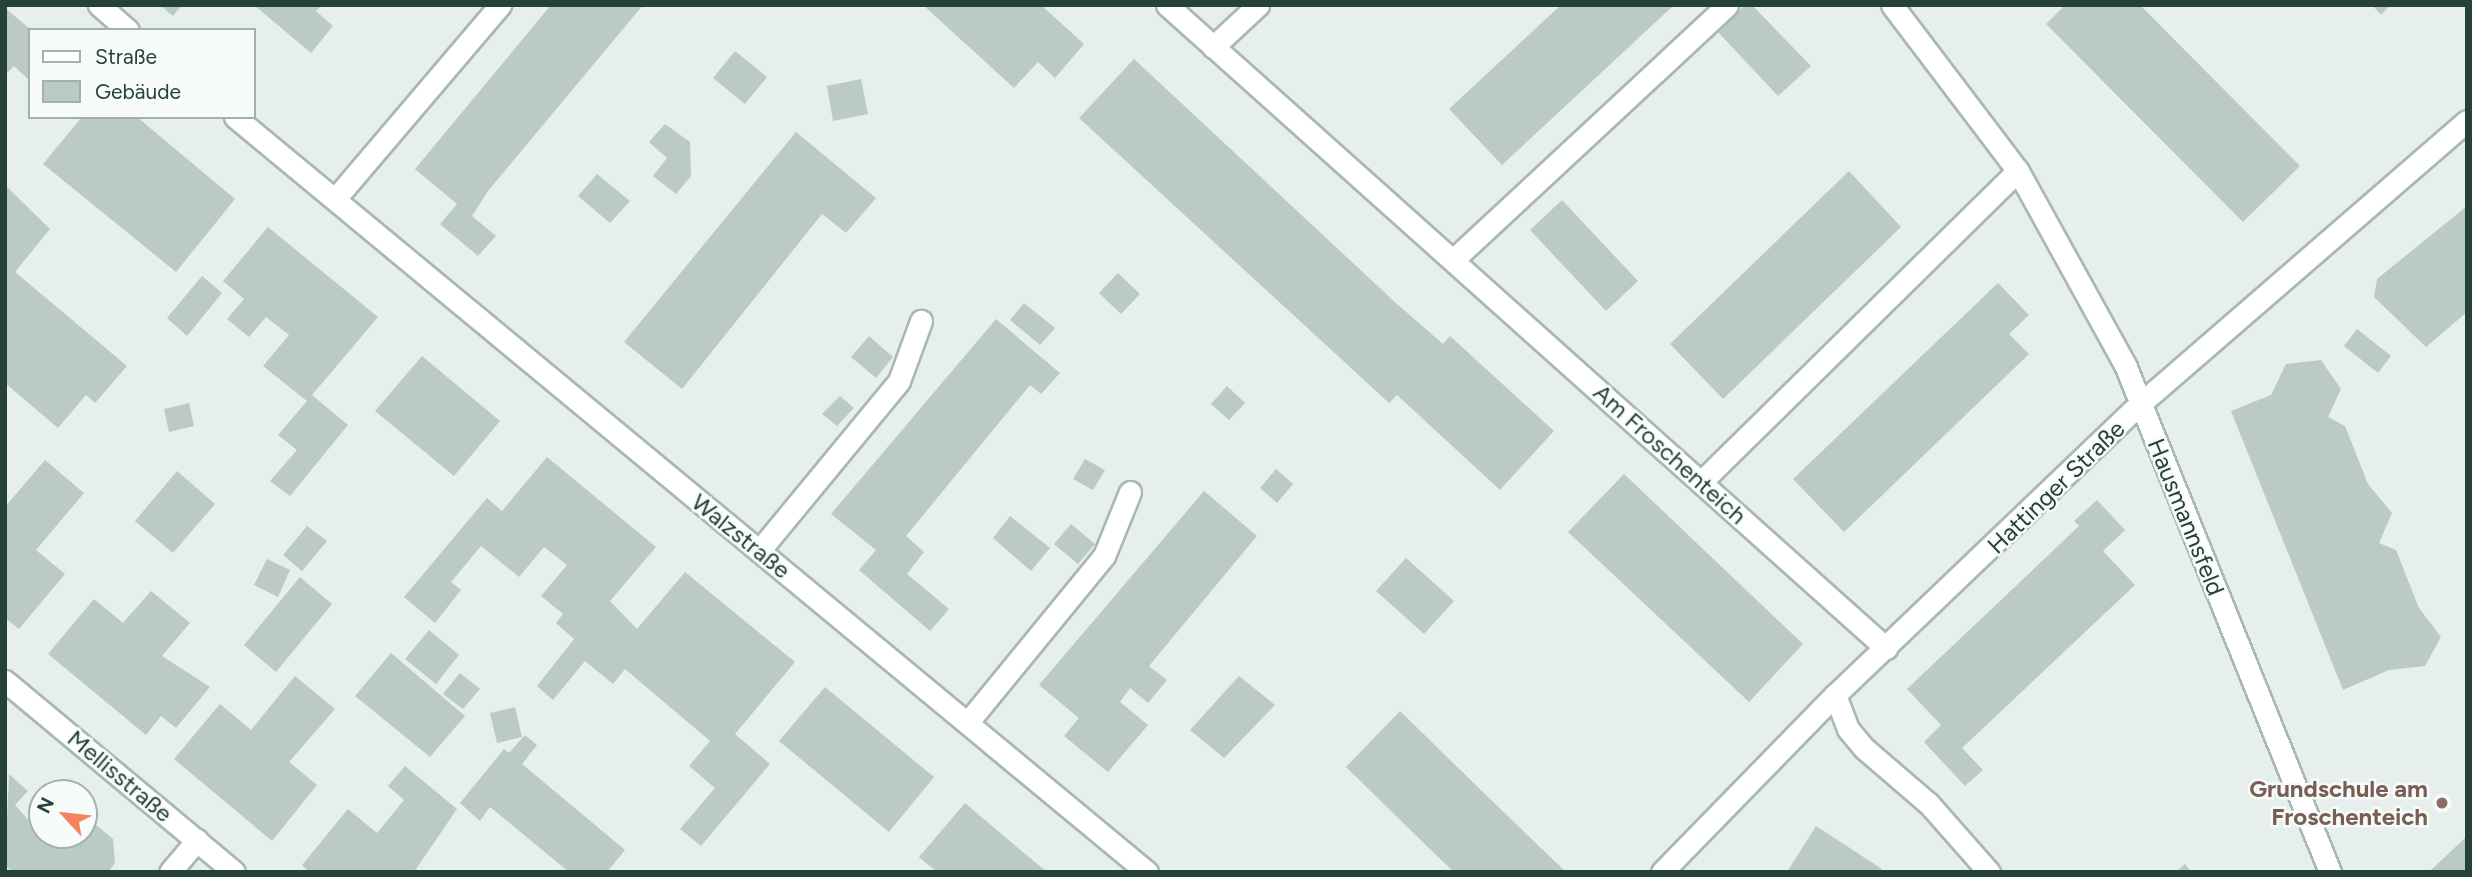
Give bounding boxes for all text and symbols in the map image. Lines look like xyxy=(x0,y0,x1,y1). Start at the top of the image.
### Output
legend xyxy=(28,28,256,119)
text: Straße xyxy=(95,44,157,69)
text: Gebäude xyxy=(95,79,181,104)
street label: Am Froschenteich xyxy=(1588,378,1752,530)
street label: Hattinger Straße xyxy=(1981,414,2131,560)
street label: Hausmannsfeld xyxy=(2141,434,2231,600)
street label: Walzstraße xyxy=(686,487,796,585)
street label: Mellisstraße xyxy=(62,724,178,828)
place label: Grundschule am Froschenteich xyxy=(2249,775,2428,831)
north arrow xyxy=(28,779,98,849)
text: N xyxy=(32,793,59,817)
marker: Grundschule am Froschenteich xyxy=(2434,795,2450,811)

